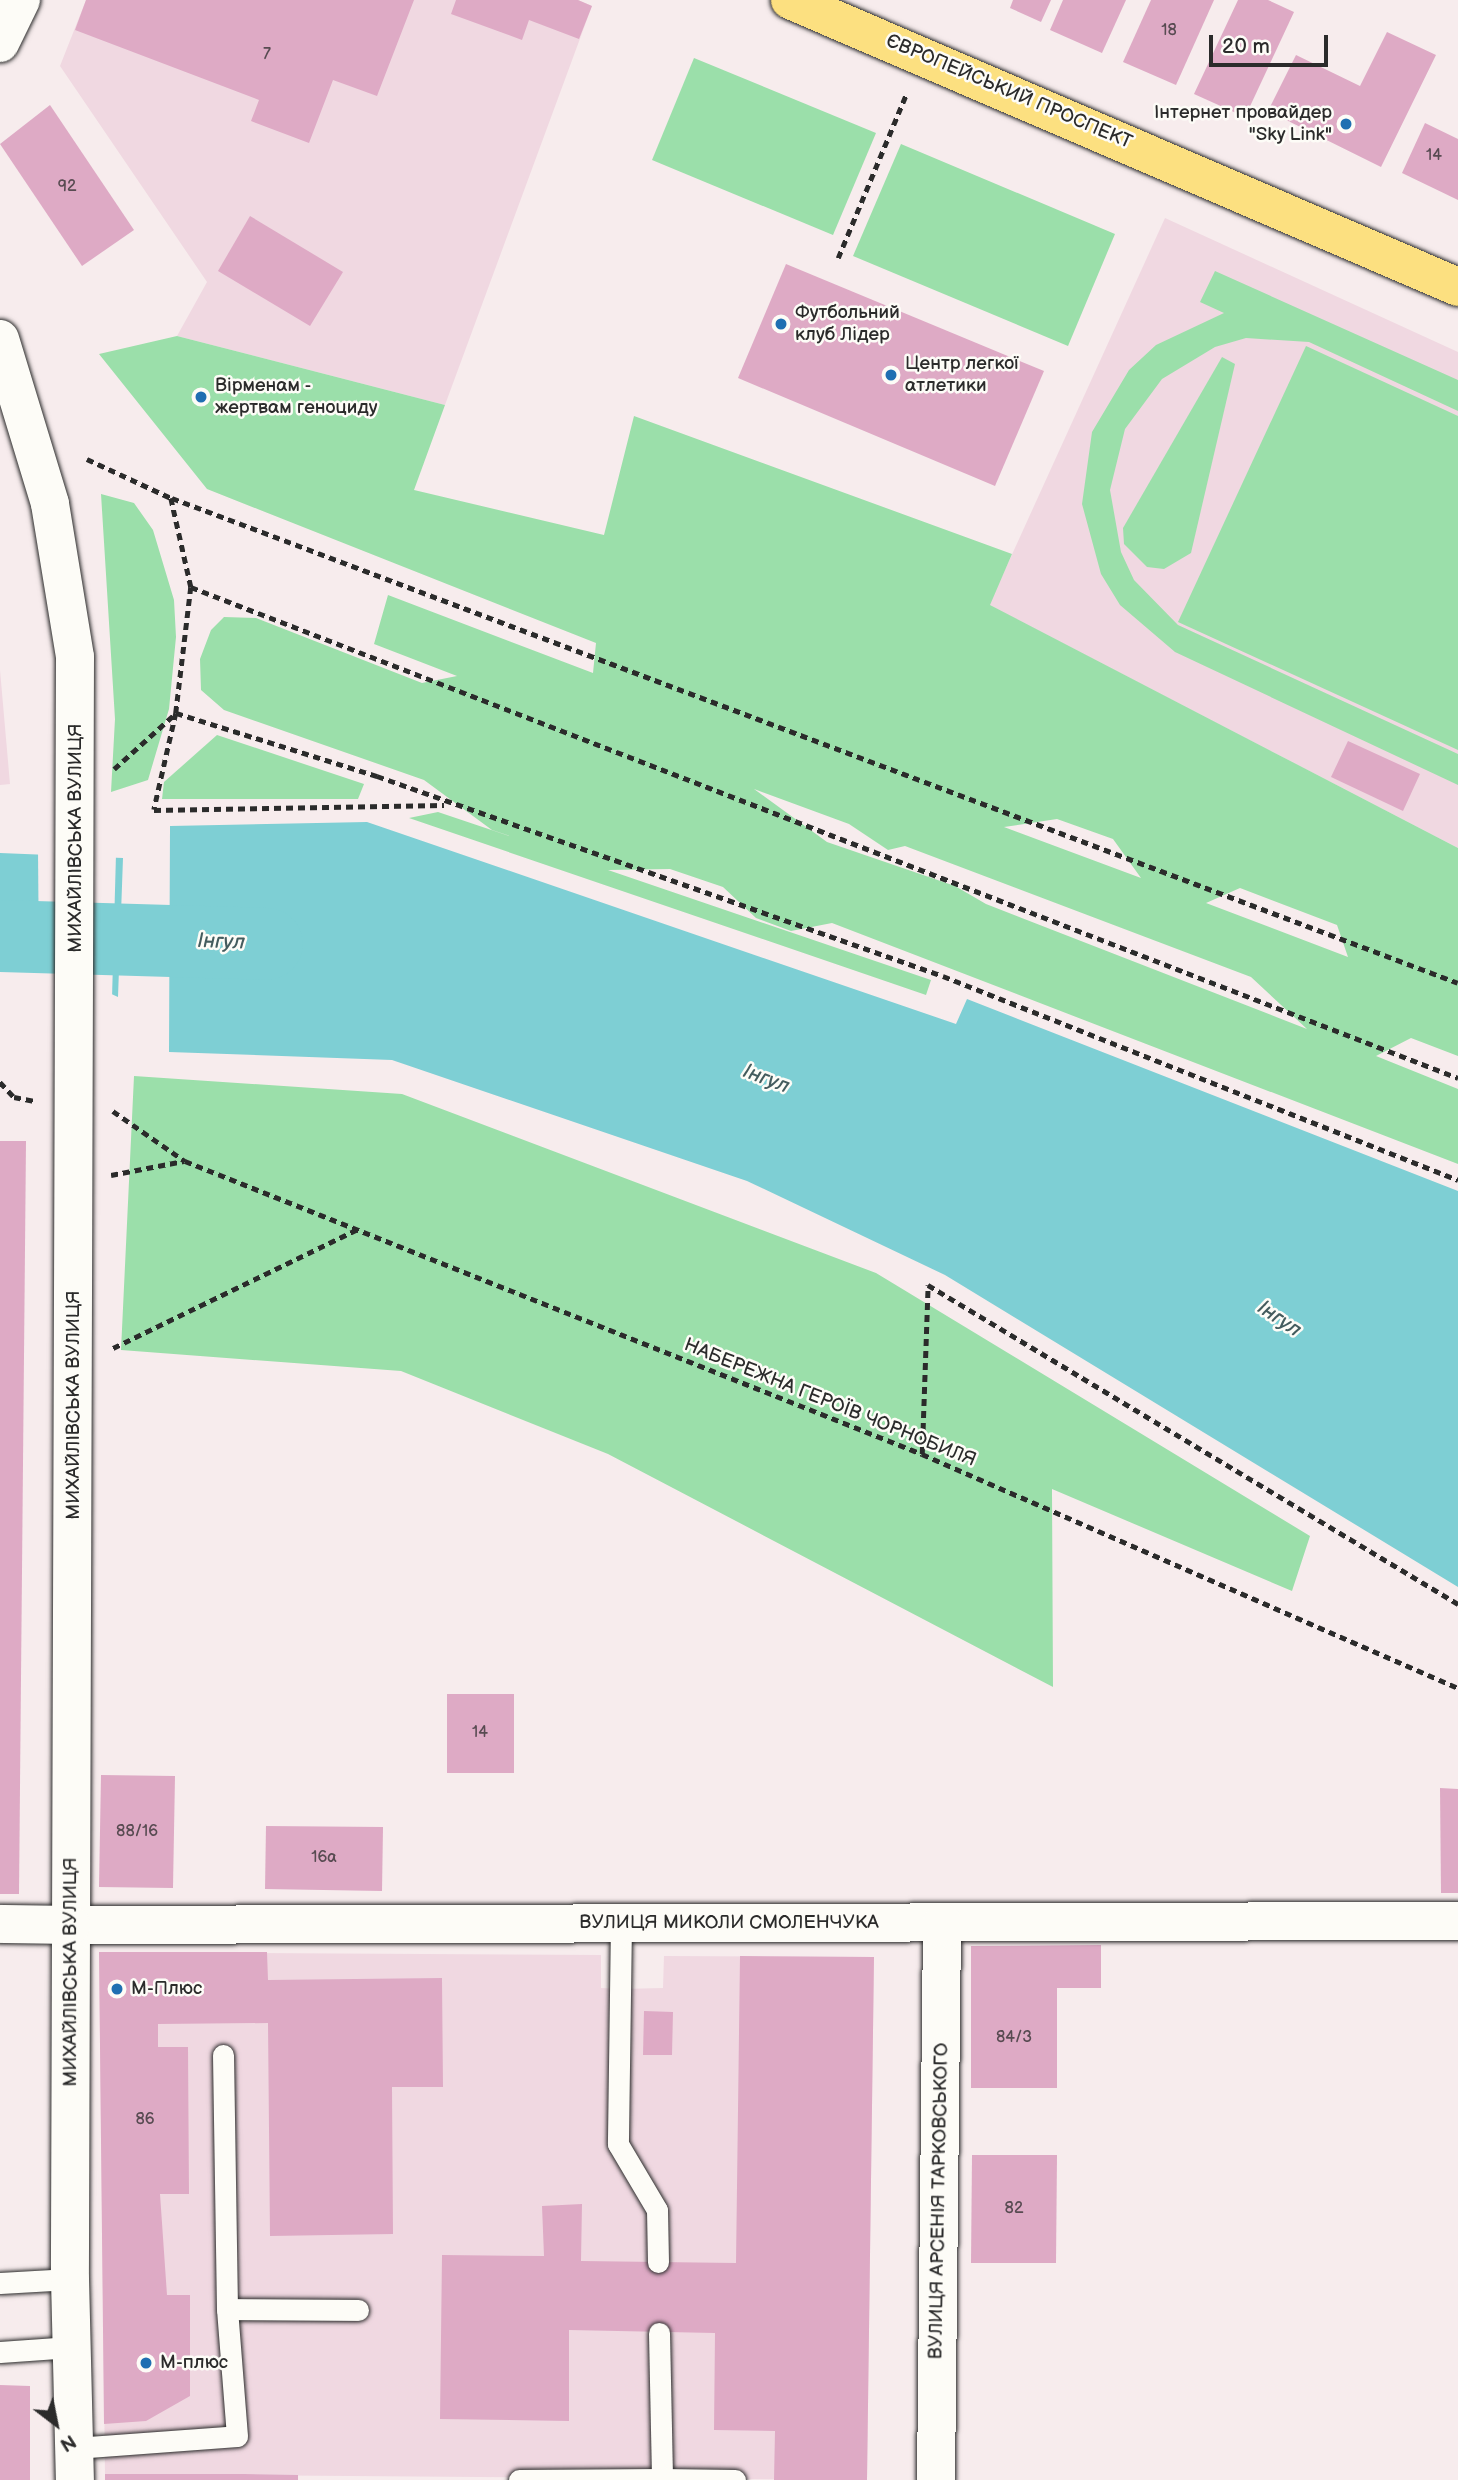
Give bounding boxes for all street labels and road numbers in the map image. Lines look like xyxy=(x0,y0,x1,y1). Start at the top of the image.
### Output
street label: ЄВРОПЕЙСЬКИЙ ПРОСПЕКТ xyxy=(883,30,1135,154)
street label: МИХАЙЛІВСЬКА ВУЛИЦЯ xyxy=(65,723,87,953)
street label: МИХАЙЛІВСЬКА ВУЛИЦЯ xyxy=(63,1290,85,1520)
street label: НАБЕРЕЖНА ГЕРОЇВ ЧОРНОБИЛЯ xyxy=(681,1334,979,1472)
street label: МИХАЙЛІВСЬКА ВУЛИЦЯ xyxy=(60,1857,82,2087)
street label: ВУЛИЦЯ МИКОЛИ СМОЛЕНЧУКА xyxy=(579,1912,879,1934)
street label: ВУЛИЦЯ АРСЕНІЯ ТАРКОВСЬКОГО xyxy=(925,2043,953,2359)

